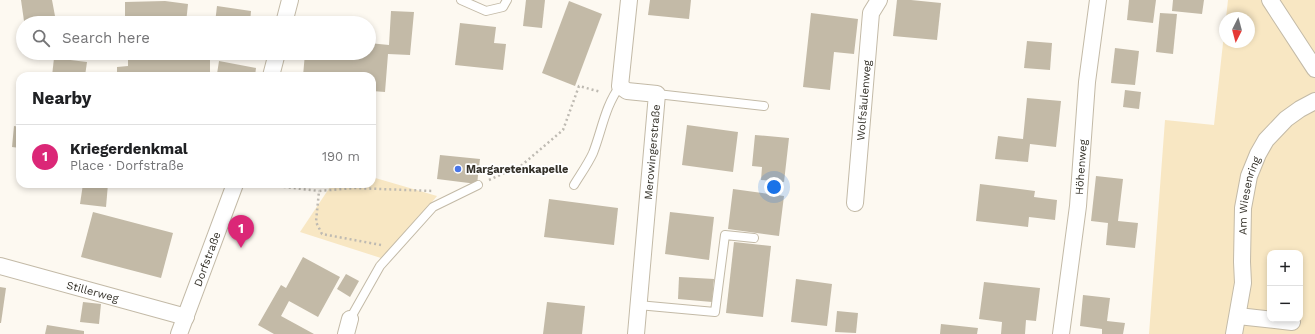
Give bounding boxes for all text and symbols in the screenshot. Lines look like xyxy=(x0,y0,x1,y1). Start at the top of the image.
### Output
north arrow xyxy=(1219,12,1255,48)
search box xyxy=(16,16,376,60)
icon: search xyxy=(30,27,52,49)
text: Search here xyxy=(62,29,150,47)
street label: Wolfsäulenweg xyxy=(854,59,874,141)
text: Nearby xyxy=(32,88,91,108)
street label: Merowingerstraße xyxy=(642,104,663,200)
street label: Höhenweg xyxy=(1073,139,1090,196)
text: Kriegerdenkmal xyxy=(70,140,188,158)
text: 1 xyxy=(42,149,48,164)
text: 190 m xyxy=(322,149,360,164)
street label: Am Wiesenring xyxy=(1237,154,1263,235)
text: Place · Dorfstraße xyxy=(70,158,184,173)
place label: Margaretenkapelle xyxy=(466,163,568,176)
marker: Margaretenkapelle xyxy=(453,164,463,174)
your location xyxy=(764,177,784,197)
pin: 1 xyxy=(228,215,254,248)
street label: Dorfstraße xyxy=(191,230,224,288)
map controls xyxy=(1267,250,1303,322)
button: + xyxy=(1267,250,1303,286)
street label: Stillerweg xyxy=(65,279,120,305)
button: − xyxy=(1267,286,1303,322)

